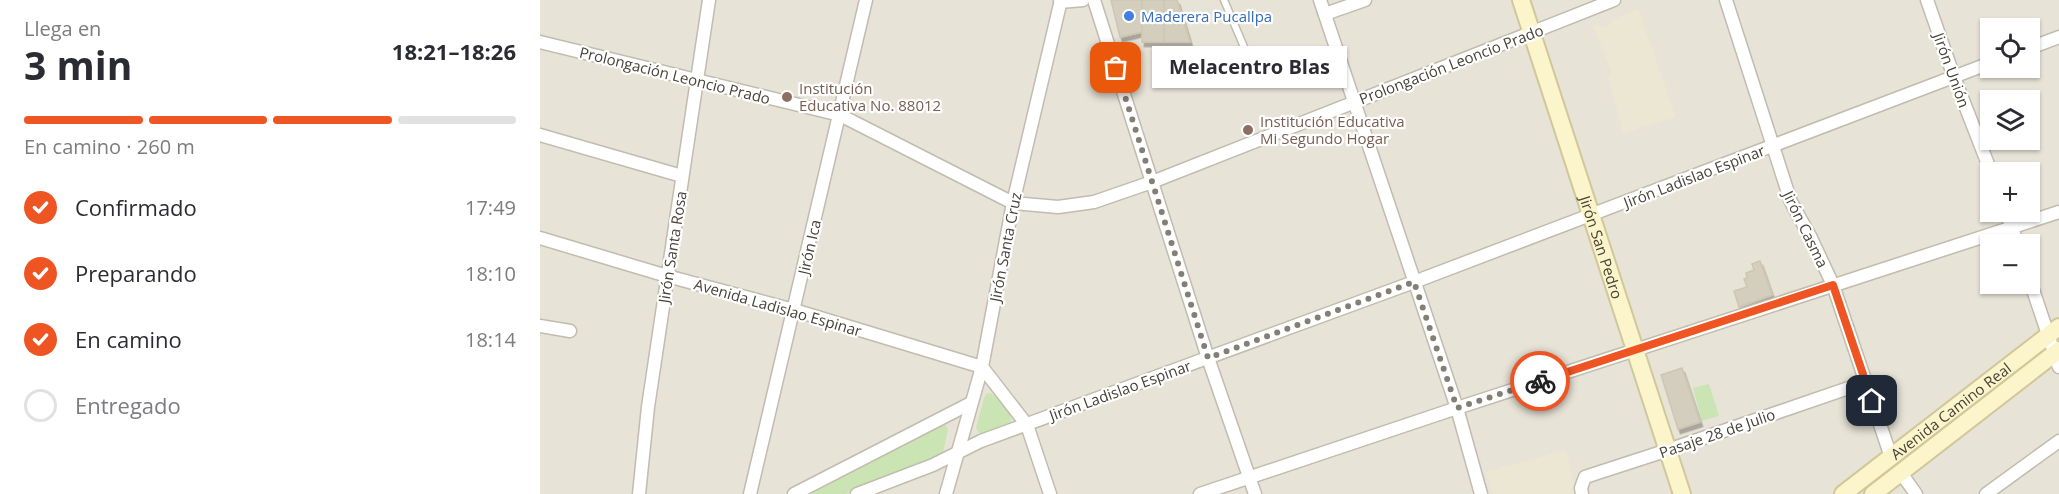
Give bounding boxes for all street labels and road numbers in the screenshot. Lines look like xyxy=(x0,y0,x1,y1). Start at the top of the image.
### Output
street label: Prolongación Leoncio Prado xyxy=(1356,20,1546,108)
street label: Jirón Unión xyxy=(1929,28,1975,110)
street label: Prolongación Leoncio Prado xyxy=(578,42,772,108)
street label: Jirón Ladislao Espinar xyxy=(1619,140,1767,213)
street label: Jirón Casma xyxy=(1778,185,1833,271)
street label: Jirón Santa Rosa xyxy=(653,190,691,306)
street label: Jirón Santa Cruz xyxy=(984,191,1025,305)
street label: Jirón San Pedro xyxy=(1575,191,1628,301)
street label: Jirón Ica xyxy=(793,218,825,278)
street label: Avenida Ladislao Espinar xyxy=(692,274,864,340)
street label: Jirón Ladislao Espinar xyxy=(1044,355,1194,426)
street label: Avenida Camino Real xyxy=(1886,358,2015,464)
street label: Pasaje 28 de Julio xyxy=(1656,404,1778,462)

